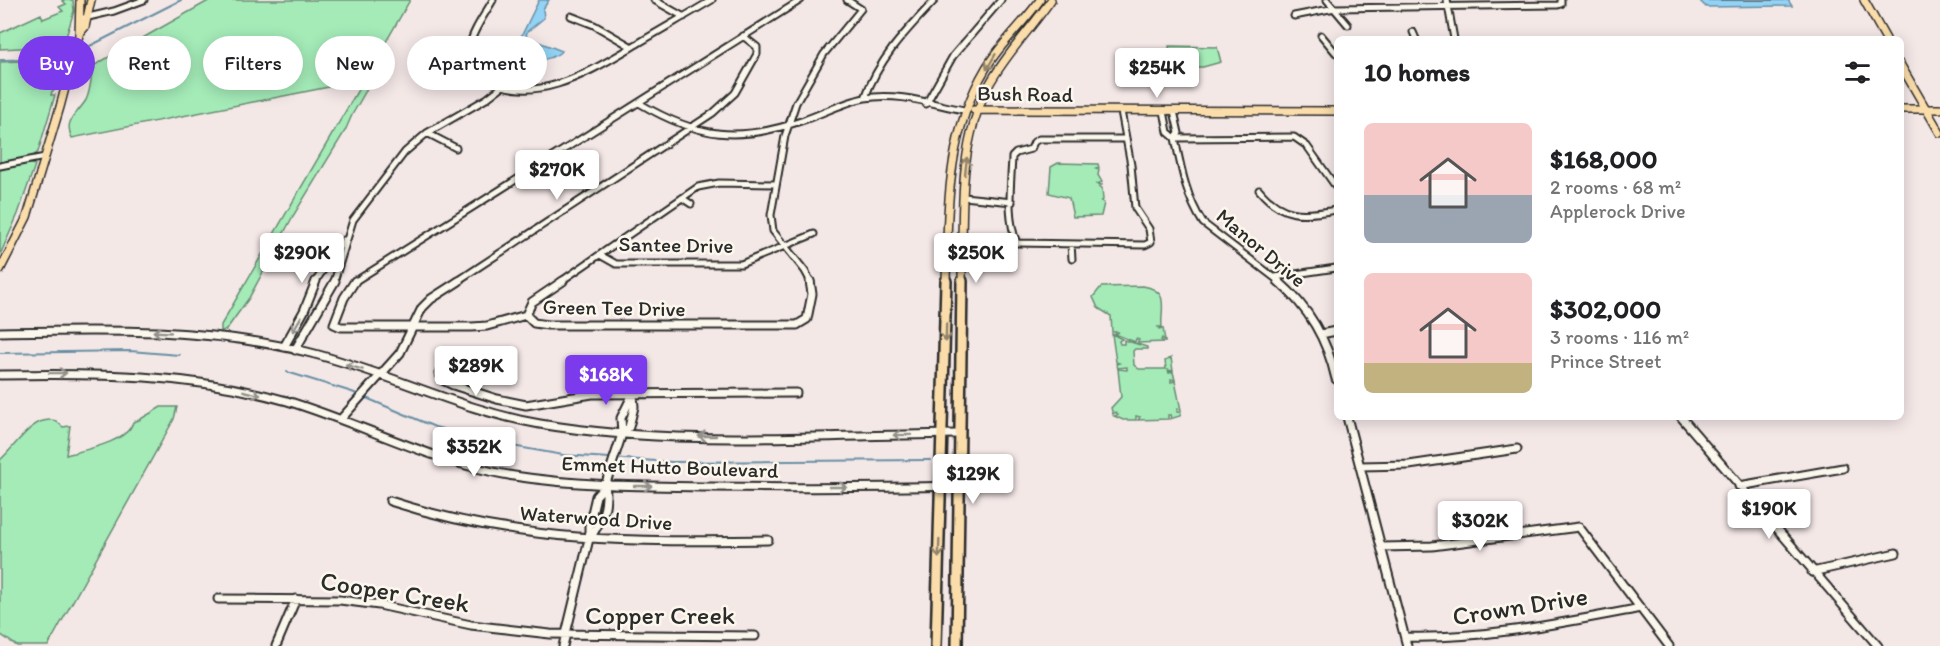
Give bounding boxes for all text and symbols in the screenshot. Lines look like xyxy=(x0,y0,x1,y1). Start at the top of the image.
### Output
chip: Buy xyxy=(18,36,95,90)
chip: Rent xyxy=(107,36,191,90)
chip: Filters xyxy=(203,36,303,90)
chip: New xyxy=(315,36,395,90)
chip: Apartment xyxy=(407,36,547,90)
pin: $254K xyxy=(1115,48,1199,99)
one-way arrow xyxy=(984,53,996,70)
text: $254K xyxy=(1129,55,1185,79)
text: 10 homes xyxy=(1364,56,1470,88)
icon: filters xyxy=(1841,56,1874,89)
street label: Bush Road xyxy=(977,80,1074,107)
text: $168,000 xyxy=(1550,143,1657,175)
icon: home xyxy=(1412,147,1484,219)
pin: $270K xyxy=(515,150,599,201)
text: $270K xyxy=(529,157,585,181)
one-way arrow xyxy=(960,157,971,177)
text: 2 rooms · 68 m² xyxy=(1550,175,1681,199)
text: Applerock Drive xyxy=(1550,199,1686,223)
street label: Manor Drive xyxy=(1211,203,1311,292)
street label: Santee Drive xyxy=(618,231,734,258)
pin: $290K xyxy=(260,233,344,284)
pin: $250K xyxy=(934,233,1018,284)
text: $290K xyxy=(274,240,330,264)
text: $250K xyxy=(948,240,1004,264)
text: $302,000 xyxy=(1550,293,1661,325)
street label: Green Tee Drive xyxy=(542,294,686,321)
icon: home xyxy=(1412,297,1484,369)
one-way arrow xyxy=(291,315,303,332)
one-way arrow xyxy=(940,322,952,342)
text: 3 rooms · 116 m² xyxy=(1550,325,1689,349)
one-way arrow xyxy=(153,326,173,337)
pin: $289K xyxy=(434,346,518,397)
text: Prince Street xyxy=(1550,349,1662,373)
text: $289K xyxy=(449,353,503,377)
pin: $168K xyxy=(564,355,648,406)
one-way arrow xyxy=(345,360,364,371)
text: $168K xyxy=(579,362,633,386)
one-way arrow xyxy=(48,368,68,379)
one-way arrow xyxy=(242,387,261,399)
pin: $352K xyxy=(432,427,516,478)
one-way arrow xyxy=(892,429,912,441)
one-way arrow xyxy=(697,430,717,442)
text: $352K xyxy=(447,434,501,458)
street label: Emmet Hutto Boulevard xyxy=(561,450,779,483)
pin: $129K xyxy=(931,454,1015,505)
text: $129K xyxy=(946,461,1000,485)
one-way arrow xyxy=(633,480,653,492)
one-way arrow xyxy=(828,481,848,493)
pin: $190K xyxy=(1727,489,1811,540)
text: $190K xyxy=(1742,496,1796,520)
street label: Waterwood Drive xyxy=(519,500,673,535)
pin: $302K xyxy=(1438,501,1522,552)
text: $302K xyxy=(1452,508,1508,532)
one-way arrow xyxy=(934,538,945,558)
street label: Cooper Creek xyxy=(318,564,472,620)
street label: Crown Drive xyxy=(1450,580,1590,632)
street label: Copper Creek xyxy=(585,599,735,631)

